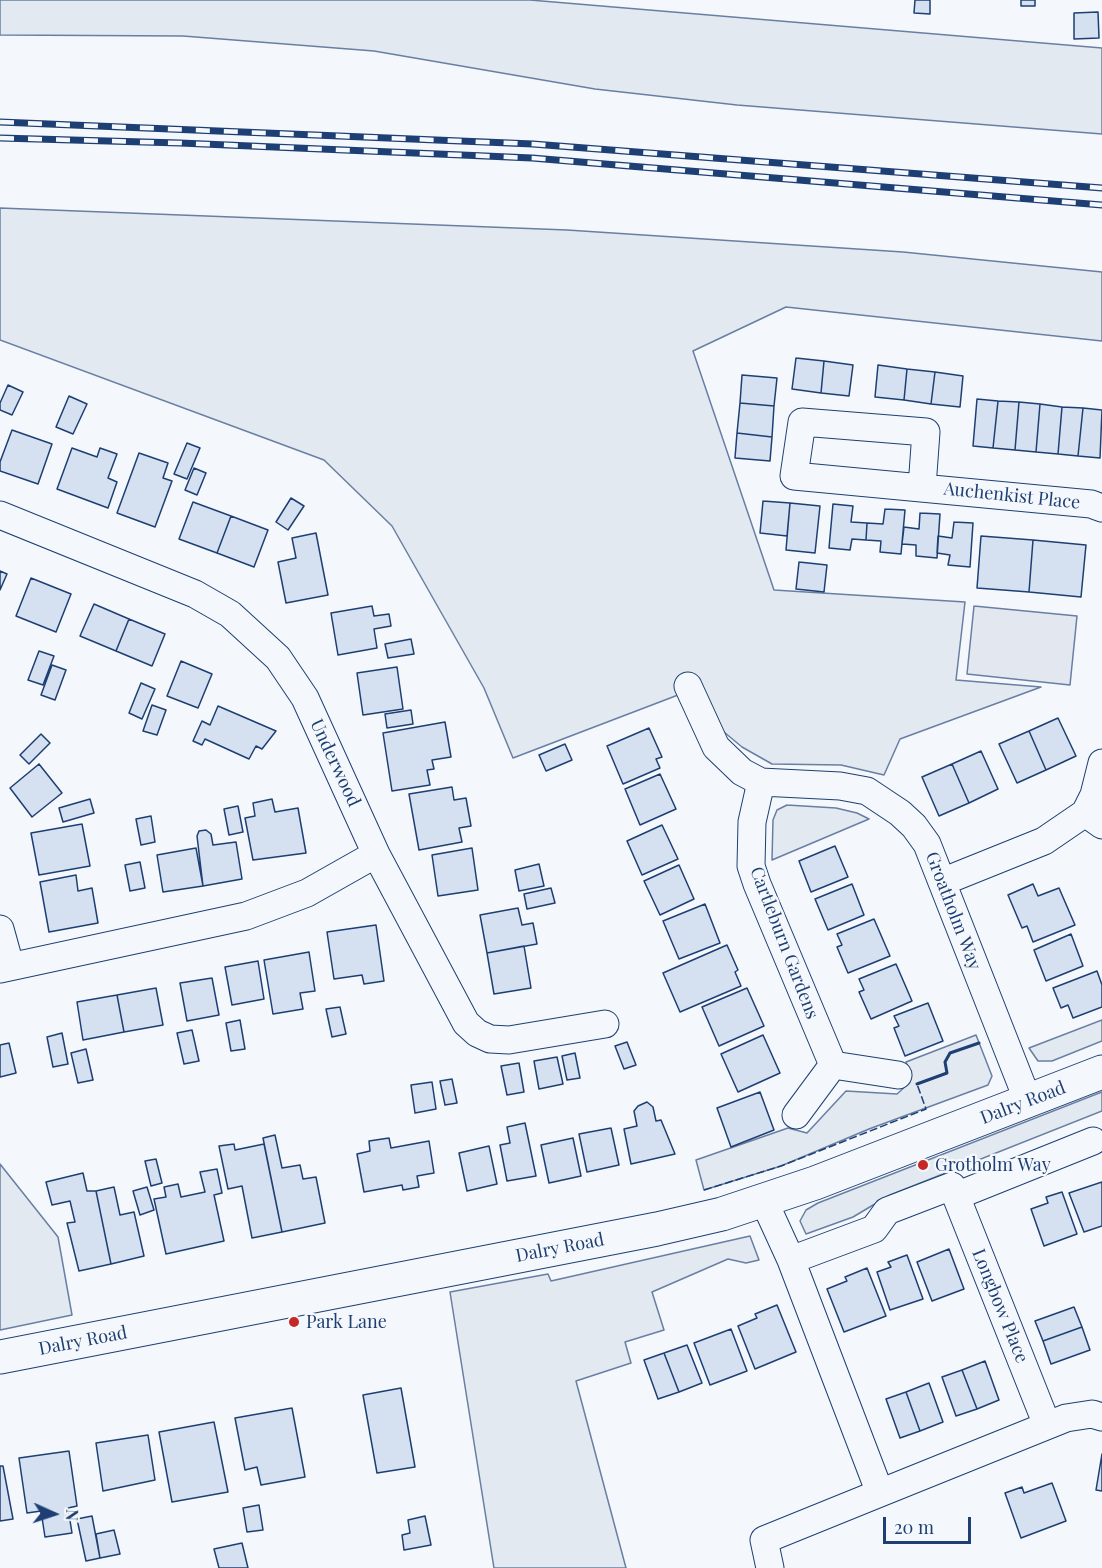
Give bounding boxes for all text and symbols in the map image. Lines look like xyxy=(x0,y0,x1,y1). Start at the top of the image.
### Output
street label: Auchenkist Place xyxy=(943,478,1081,514)
street label: Underwood xyxy=(305,716,365,810)
street label: Groatholm Way xyxy=(921,849,985,973)
street label: Cartleburn Gardens xyxy=(745,864,823,1022)
street label: Dalry Road xyxy=(977,1077,1069,1129)
place label: Grotholm Way xyxy=(935,1154,1051,1176)
marker: Grotholm Way xyxy=(916,1158,930,1172)
street label: Dalry Road xyxy=(514,1229,606,1267)
street label: Longbow Place xyxy=(967,1246,1033,1366)
place label: Park Lane xyxy=(306,1311,387,1333)
marker: Park Lane xyxy=(287,1315,301,1329)
street label: Dalry Road xyxy=(37,1322,129,1360)
north arrow xyxy=(24,1484,84,1544)
scale bar xyxy=(886,1505,974,1543)
text: N xyxy=(62,1509,83,1521)
text: 20 m xyxy=(894,1515,934,1539)

